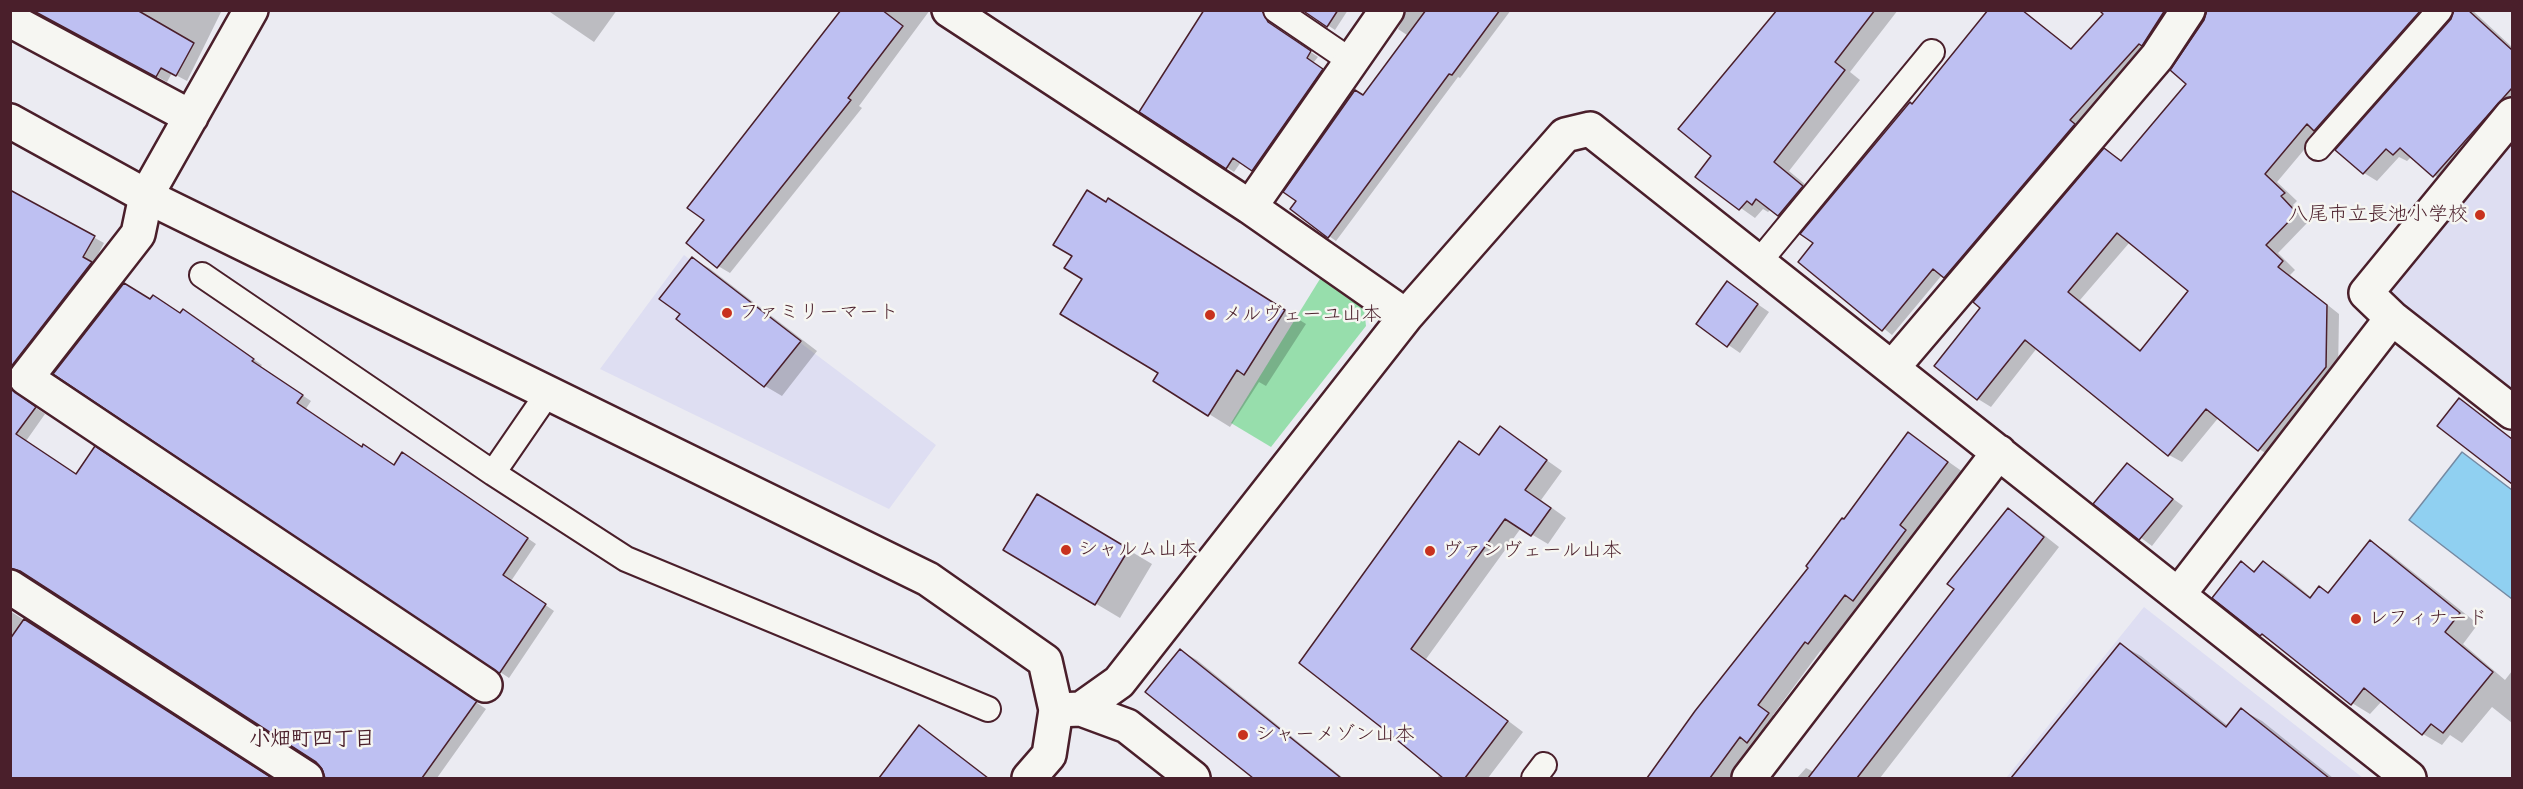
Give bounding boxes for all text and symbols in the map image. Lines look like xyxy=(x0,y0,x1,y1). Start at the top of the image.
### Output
place label: 八尾市立長池小学校 xyxy=(2288,203,2468,227)
marker: 八尾市立長池小学校 xyxy=(2473,208,2487,222)
place label: ファミリーマート xyxy=(739,301,899,325)
place label: メルヴェーユ山本 xyxy=(1222,303,1382,327)
marker: ファミリーマート xyxy=(720,306,734,320)
marker: メルヴェーユ山本 xyxy=(1203,308,1217,322)
place label: シャルム山本 xyxy=(1078,538,1198,562)
place label: ヴァンヴェール山本 xyxy=(1442,539,1622,563)
marker: シャルム山本 xyxy=(1059,543,1073,557)
marker: ヴァンヴェール山本 xyxy=(1423,544,1437,558)
place label: レフィナード xyxy=(2368,607,2488,631)
marker: レフィナード xyxy=(2349,612,2363,626)
place label: シャーメゾン山本 xyxy=(1255,723,1415,747)
district label: 小畑町四丁目 xyxy=(249,726,375,752)
marker: シャーメゾン山本 xyxy=(1236,728,1250,742)

